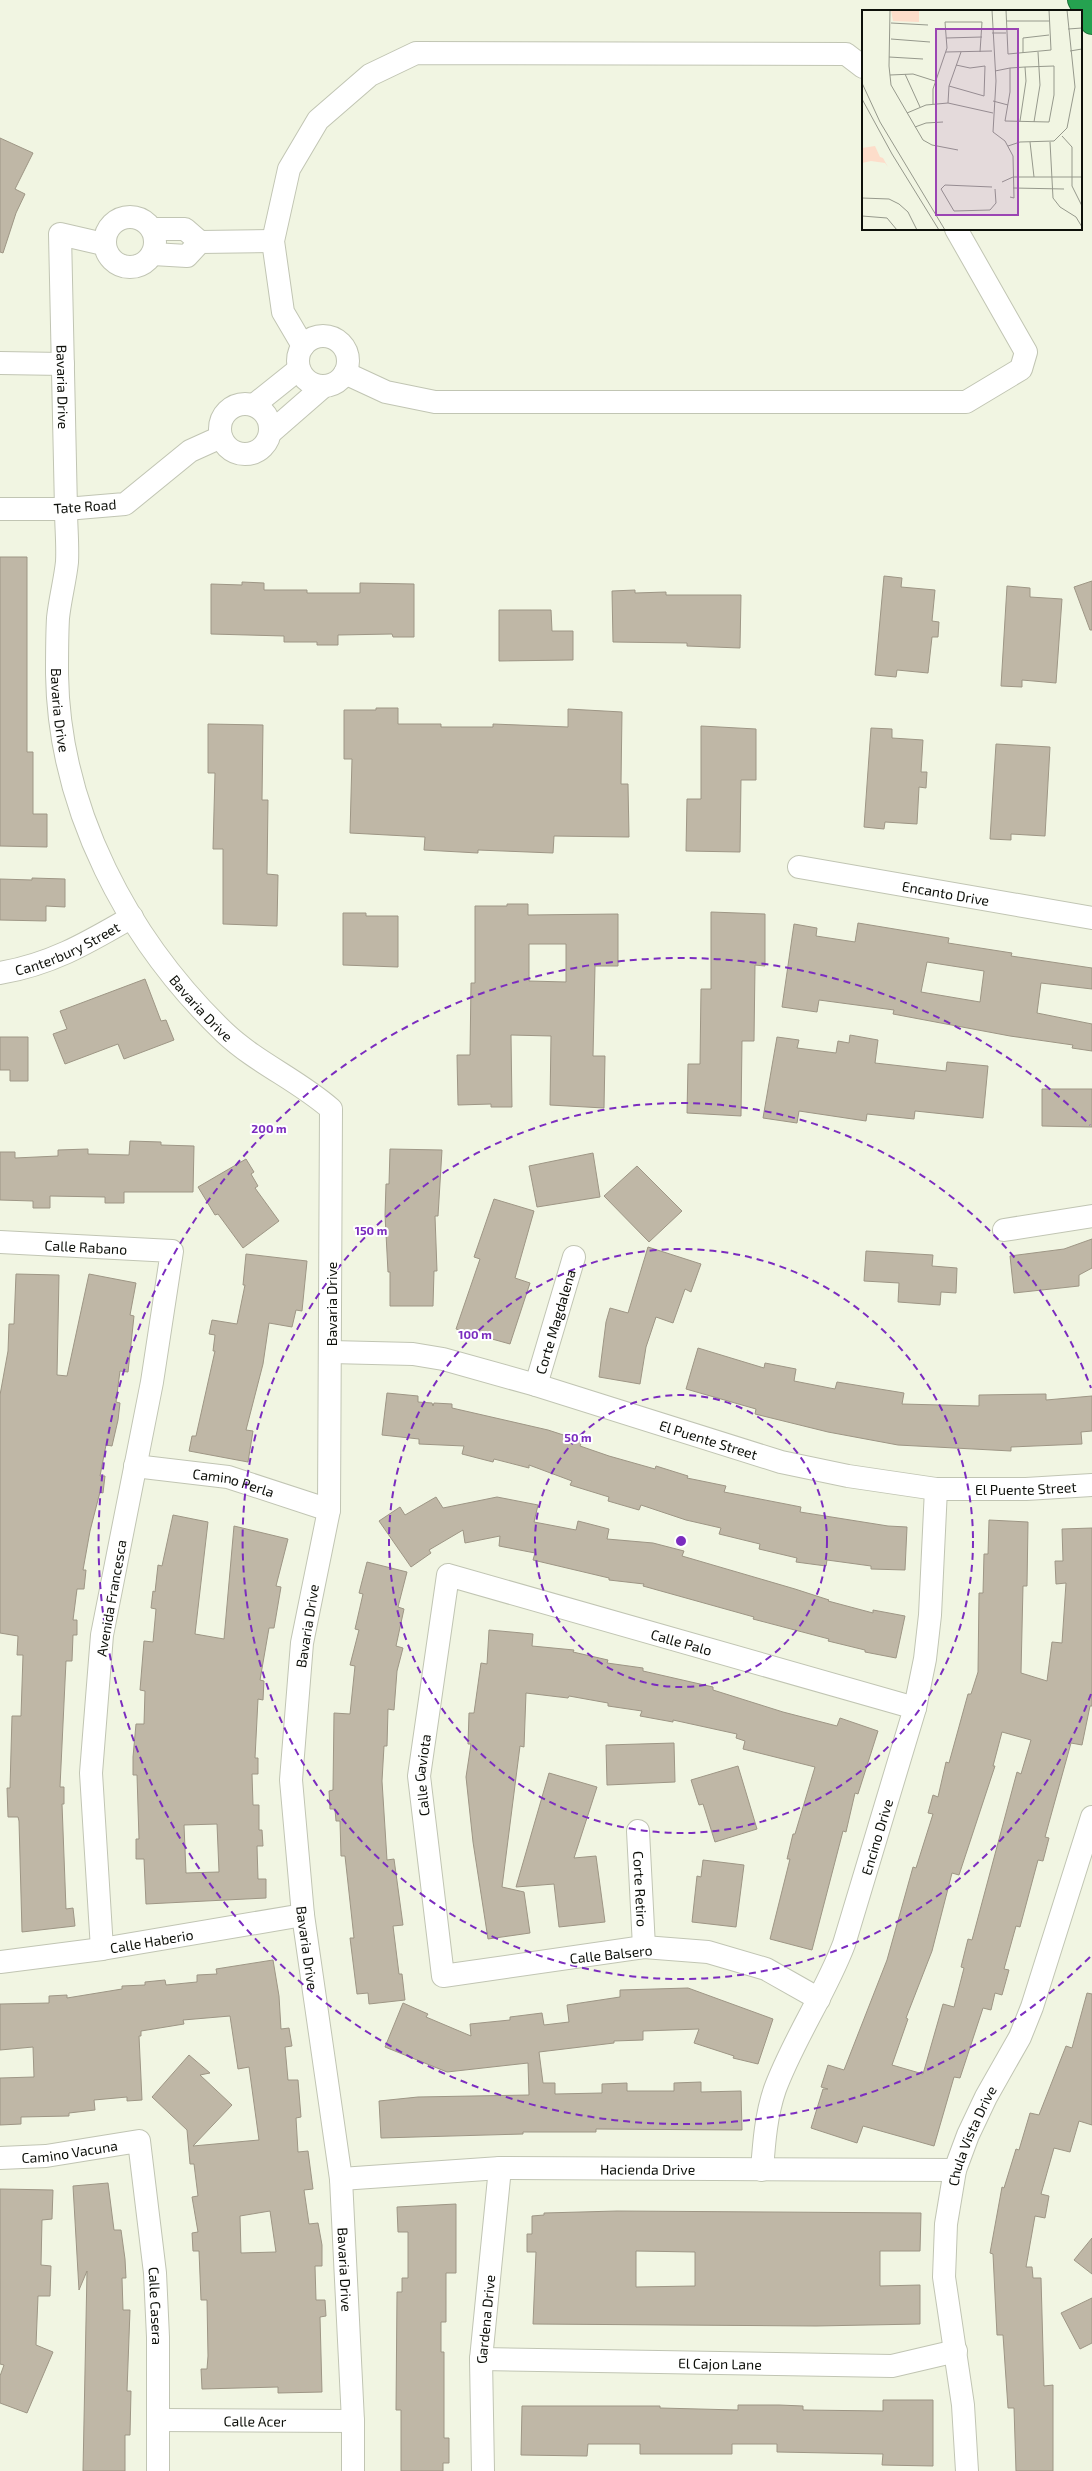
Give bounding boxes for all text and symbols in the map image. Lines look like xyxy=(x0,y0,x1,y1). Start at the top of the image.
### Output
inset map xyxy=(862,10,1082,230)
street label: Bavaria Drive xyxy=(54,344,73,429)
street label: Tate Road xyxy=(53,495,117,517)
street label: Bavaria Drive xyxy=(48,668,74,754)
street label: Encanto Drive xyxy=(901,877,991,909)
street label: Canterbury Street xyxy=(13,918,122,978)
street label: Bavaria Drive xyxy=(167,971,237,1045)
text: 200 m xyxy=(251,1121,287,1135)
text: 150 m xyxy=(355,1223,387,1237)
street label: Calle Rabano xyxy=(44,1236,128,1257)
street label: Bavaria Drive xyxy=(323,1262,340,1346)
street label: Corte Magdalena xyxy=(531,1267,578,1376)
text: 100 m xyxy=(458,1327,492,1341)
street label: El Puente Street xyxy=(658,1416,760,1463)
text: 50 m xyxy=(564,1430,592,1444)
street label: Camino Perla xyxy=(192,1464,277,1500)
street label: El Puente Street xyxy=(975,1477,1077,1498)
centre of rings xyxy=(674,1534,688,1548)
street label: Avenida Francesca xyxy=(92,1538,130,1658)
street label: Bavaria Drive xyxy=(292,1583,322,1669)
street label: Calle Palo xyxy=(649,1625,714,1658)
street label: Calle Gaviota xyxy=(410,1733,433,1817)
street label: Encino Drive xyxy=(857,1797,896,1877)
street label: Corte Retiro xyxy=(631,1851,651,1927)
street label: Bavaria Drive xyxy=(294,1905,322,1991)
street label: Calle Haberio xyxy=(108,1925,194,1956)
street label: Calle Balsero xyxy=(569,1941,653,1967)
street label: Chula Vista Drive xyxy=(944,2082,999,2187)
street label: Camino Vacuna xyxy=(21,2136,119,2166)
street label: Hacienda Drive xyxy=(600,2160,695,2177)
street label: Bavaria Drive xyxy=(335,2227,356,2312)
street label: Calle Casera xyxy=(146,2266,167,2345)
street label: Gardena Drive xyxy=(472,2274,498,2364)
street label: El Cajon Lane xyxy=(678,2354,762,2372)
street label: Calle Acer xyxy=(223,2412,287,2429)

